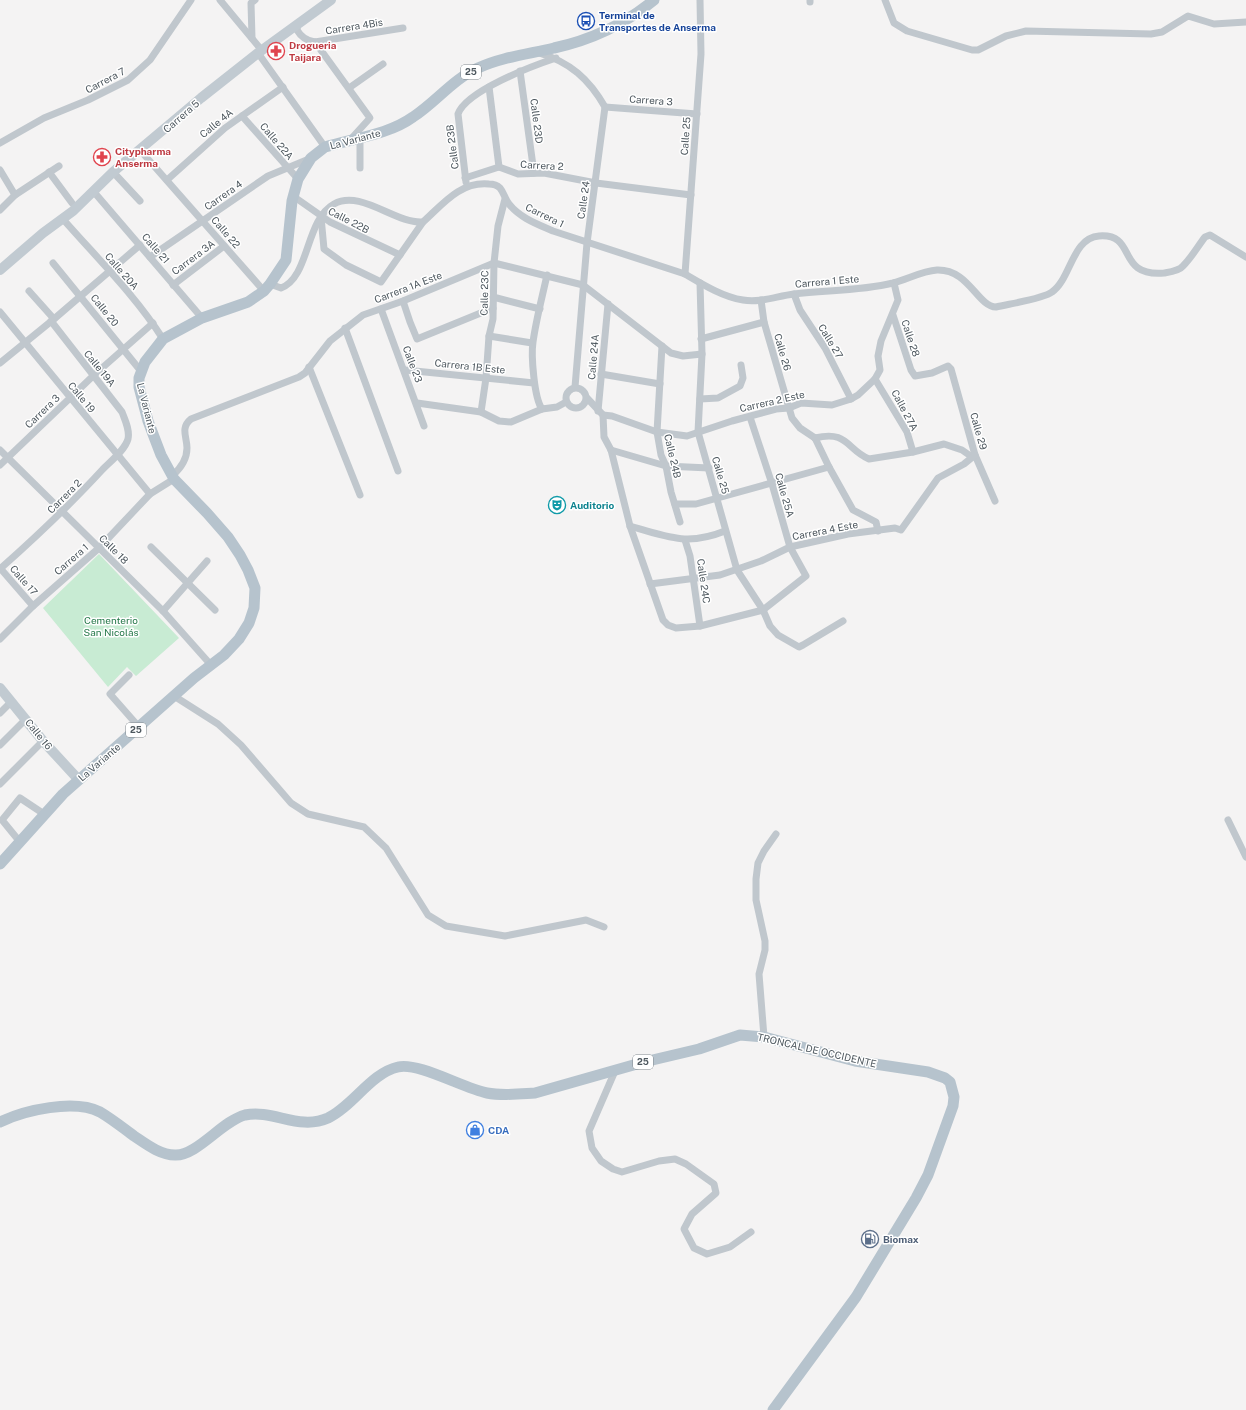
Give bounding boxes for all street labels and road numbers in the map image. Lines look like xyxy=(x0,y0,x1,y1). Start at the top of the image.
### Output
street label: Carrera 4Bis xyxy=(324,16,384,36)
street label: Carrera 7 xyxy=(83,65,127,95)
road number: 25 xyxy=(461,65,481,79)
street label: Carrera 3 xyxy=(629,92,673,108)
street label: Carrera 5 xyxy=(161,97,201,135)
street label: Calle 23D xyxy=(528,98,546,144)
street label: Calle 4A xyxy=(197,106,235,140)
street label: Calle 25 xyxy=(678,116,692,156)
street label: Calle 22A xyxy=(258,120,296,162)
street label: Calle 23B xyxy=(443,124,461,170)
street label: La Variante xyxy=(328,126,382,152)
street label: Carrera 2 xyxy=(520,158,564,172)
street label: Carrera 4 xyxy=(202,178,244,212)
street label: Calle 24 xyxy=(574,180,592,220)
street label: Carrera 1 xyxy=(524,201,566,229)
street label: Calle 22B xyxy=(326,205,372,236)
street label: Calle 22 xyxy=(209,214,243,250)
street label: Calle 21 xyxy=(140,230,172,266)
street label: Carrera 3A xyxy=(169,237,217,277)
street label: Calle 20A xyxy=(103,250,141,292)
street label: Carrera 1A Este xyxy=(372,268,444,305)
street label: Calle 23C xyxy=(478,270,490,316)
street label: Carrera 1 Este xyxy=(794,272,860,290)
street label: Calle 20 xyxy=(88,291,122,329)
street label: Calle 28 xyxy=(899,318,923,358)
street label: Calle 27 xyxy=(816,322,846,360)
street label: Calle 26 xyxy=(772,332,794,372)
street label: Calle 24A xyxy=(585,334,601,380)
street label: Calle 23 xyxy=(401,344,425,384)
street label: Calle 19A xyxy=(82,347,118,389)
street label: Carrera 1B Este xyxy=(434,356,506,376)
street label: Calle 19 xyxy=(66,379,98,415)
street label: La Variante xyxy=(135,381,159,435)
street label: Calle 27A xyxy=(889,387,921,433)
street label: Carrera 2 Este xyxy=(738,388,806,414)
street label: Carrera 3 xyxy=(22,391,62,431)
street label: Calle 29 xyxy=(968,411,990,451)
street label: Calle 24B xyxy=(662,433,684,480)
street label: Calle 25 xyxy=(710,455,732,495)
street label: Calle 25A xyxy=(773,471,797,519)
street label: Carrera 2 xyxy=(44,476,84,516)
street label: Carrera 4 Este xyxy=(791,518,859,542)
street label: Calle 18 xyxy=(97,532,131,566)
street label: Carrera 1 xyxy=(51,541,91,577)
street label: Calle 24C xyxy=(695,558,713,604)
street label: Calle 17 xyxy=(8,562,40,598)
street label: Calle 16 xyxy=(23,716,55,752)
road number: 25 xyxy=(126,723,146,737)
street label: La Variante xyxy=(75,740,123,784)
street label: TRONCAL DE OCCIDENTE xyxy=(756,1030,878,1070)
road number: 25 xyxy=(633,1055,653,1069)

